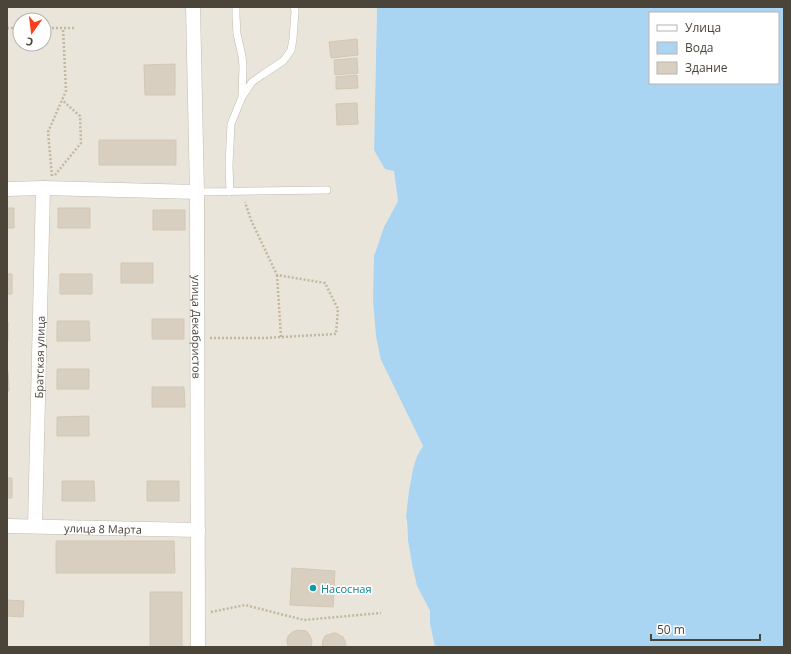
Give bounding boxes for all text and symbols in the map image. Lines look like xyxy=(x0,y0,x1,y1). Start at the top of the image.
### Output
north arrow xyxy=(12,12,52,52)
legend xyxy=(649,12,779,84)
text: Улица xyxy=(685,19,721,36)
text: С xyxy=(24,34,35,50)
text: Вода xyxy=(685,39,714,56)
text: Здание xyxy=(685,59,728,76)
street label: улица Декабристов xyxy=(190,275,205,379)
street label: Братская улица xyxy=(31,316,47,399)
street label: улица 8 Марта xyxy=(64,520,142,536)
place label: Насосная xyxy=(321,581,372,596)
marker: Насосная xyxy=(308,583,318,593)
scale bar xyxy=(651,616,760,642)
text: 50 m xyxy=(657,621,685,638)

